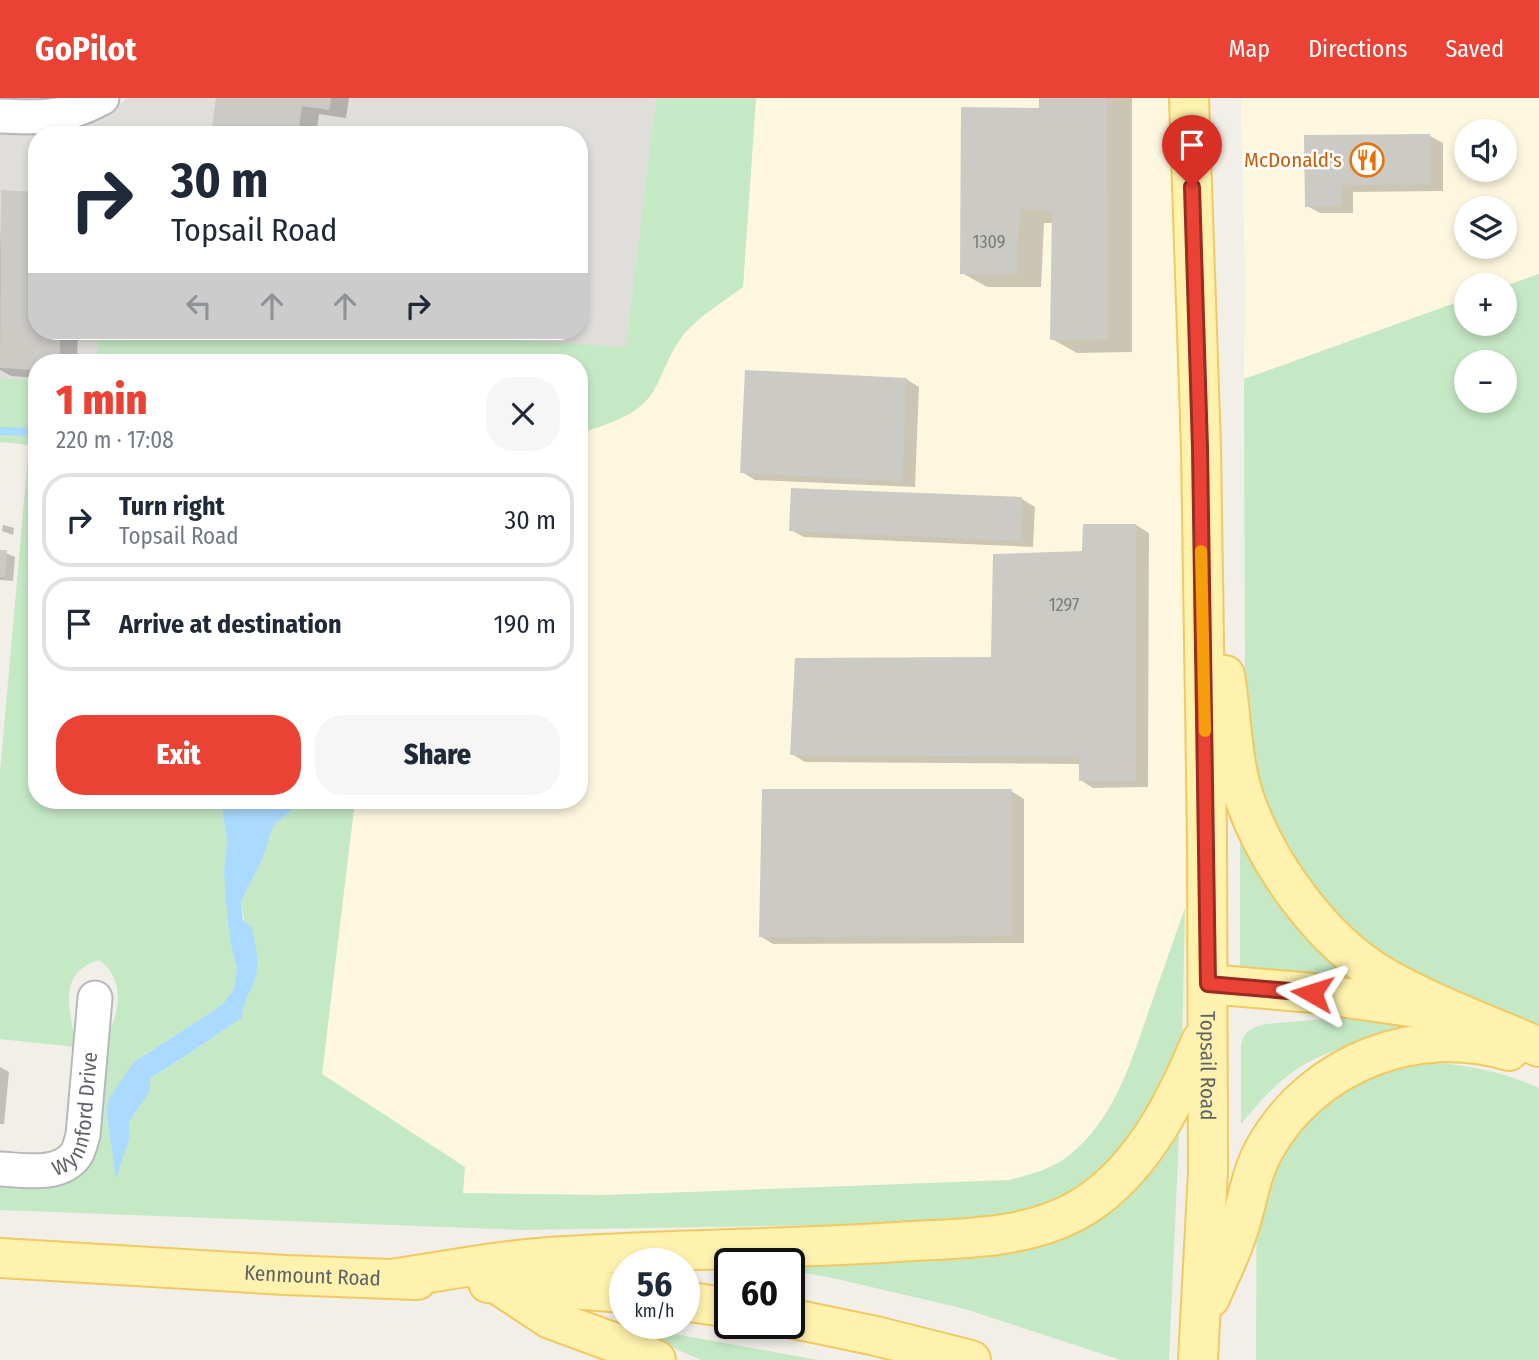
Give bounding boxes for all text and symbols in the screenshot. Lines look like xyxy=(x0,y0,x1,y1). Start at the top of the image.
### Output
text: GoPilot xyxy=(35,29,137,69)
text: Map xyxy=(1229,35,1270,63)
text: Directions xyxy=(1308,35,1407,63)
text: Saved xyxy=(1445,35,1504,63)
pin xyxy=(1162,115,1222,187)
map controls xyxy=(1454,119,1517,413)
button: sound xyxy=(1454,119,1517,182)
icon: arrive xyxy=(1173,126,1211,164)
restaurant icon: McDonald's xyxy=(1348,141,1386,179)
place label: McDonald's xyxy=(1244,147,1342,173)
text: 30 m xyxy=(171,151,269,210)
icon: right xyxy=(56,154,147,245)
button: layers xyxy=(1454,196,1517,259)
text: Topsail Road xyxy=(171,211,337,249)
house number: 1309 xyxy=(972,231,1006,253)
button: + xyxy=(1454,273,1517,336)
icon: left xyxy=(180,287,218,325)
icon: ahead xyxy=(253,287,291,325)
icon: ahead xyxy=(326,287,364,325)
icon: right xyxy=(399,287,437,325)
button: − xyxy=(1454,350,1517,413)
text: 1 min xyxy=(56,375,147,425)
button: close xyxy=(486,377,560,451)
text: 220 m · 17:08 xyxy=(56,426,174,454)
text: Turn right xyxy=(119,491,225,522)
icon: right xyxy=(60,501,98,539)
text: 30 m xyxy=(505,505,556,536)
text: Topsail Road xyxy=(119,522,239,550)
house number: 1297 xyxy=(1049,594,1079,616)
icon: arrive xyxy=(60,605,98,643)
text: Arrive at destination xyxy=(119,609,342,640)
text: 190 m xyxy=(494,609,556,640)
button: Exit xyxy=(56,715,301,795)
button: Share xyxy=(315,715,560,795)
position arrow xyxy=(1275,956,1349,1030)
street label: Topsail Road xyxy=(1195,1011,1221,1120)
street label: Wynnford Drive xyxy=(48,1051,103,1182)
speed limit sign: 60 xyxy=(714,1248,805,1339)
street label: Kenmount Road xyxy=(243,1260,381,1292)
text: 56 xyxy=(637,1263,672,1305)
text: km/h xyxy=(634,1300,675,1322)

